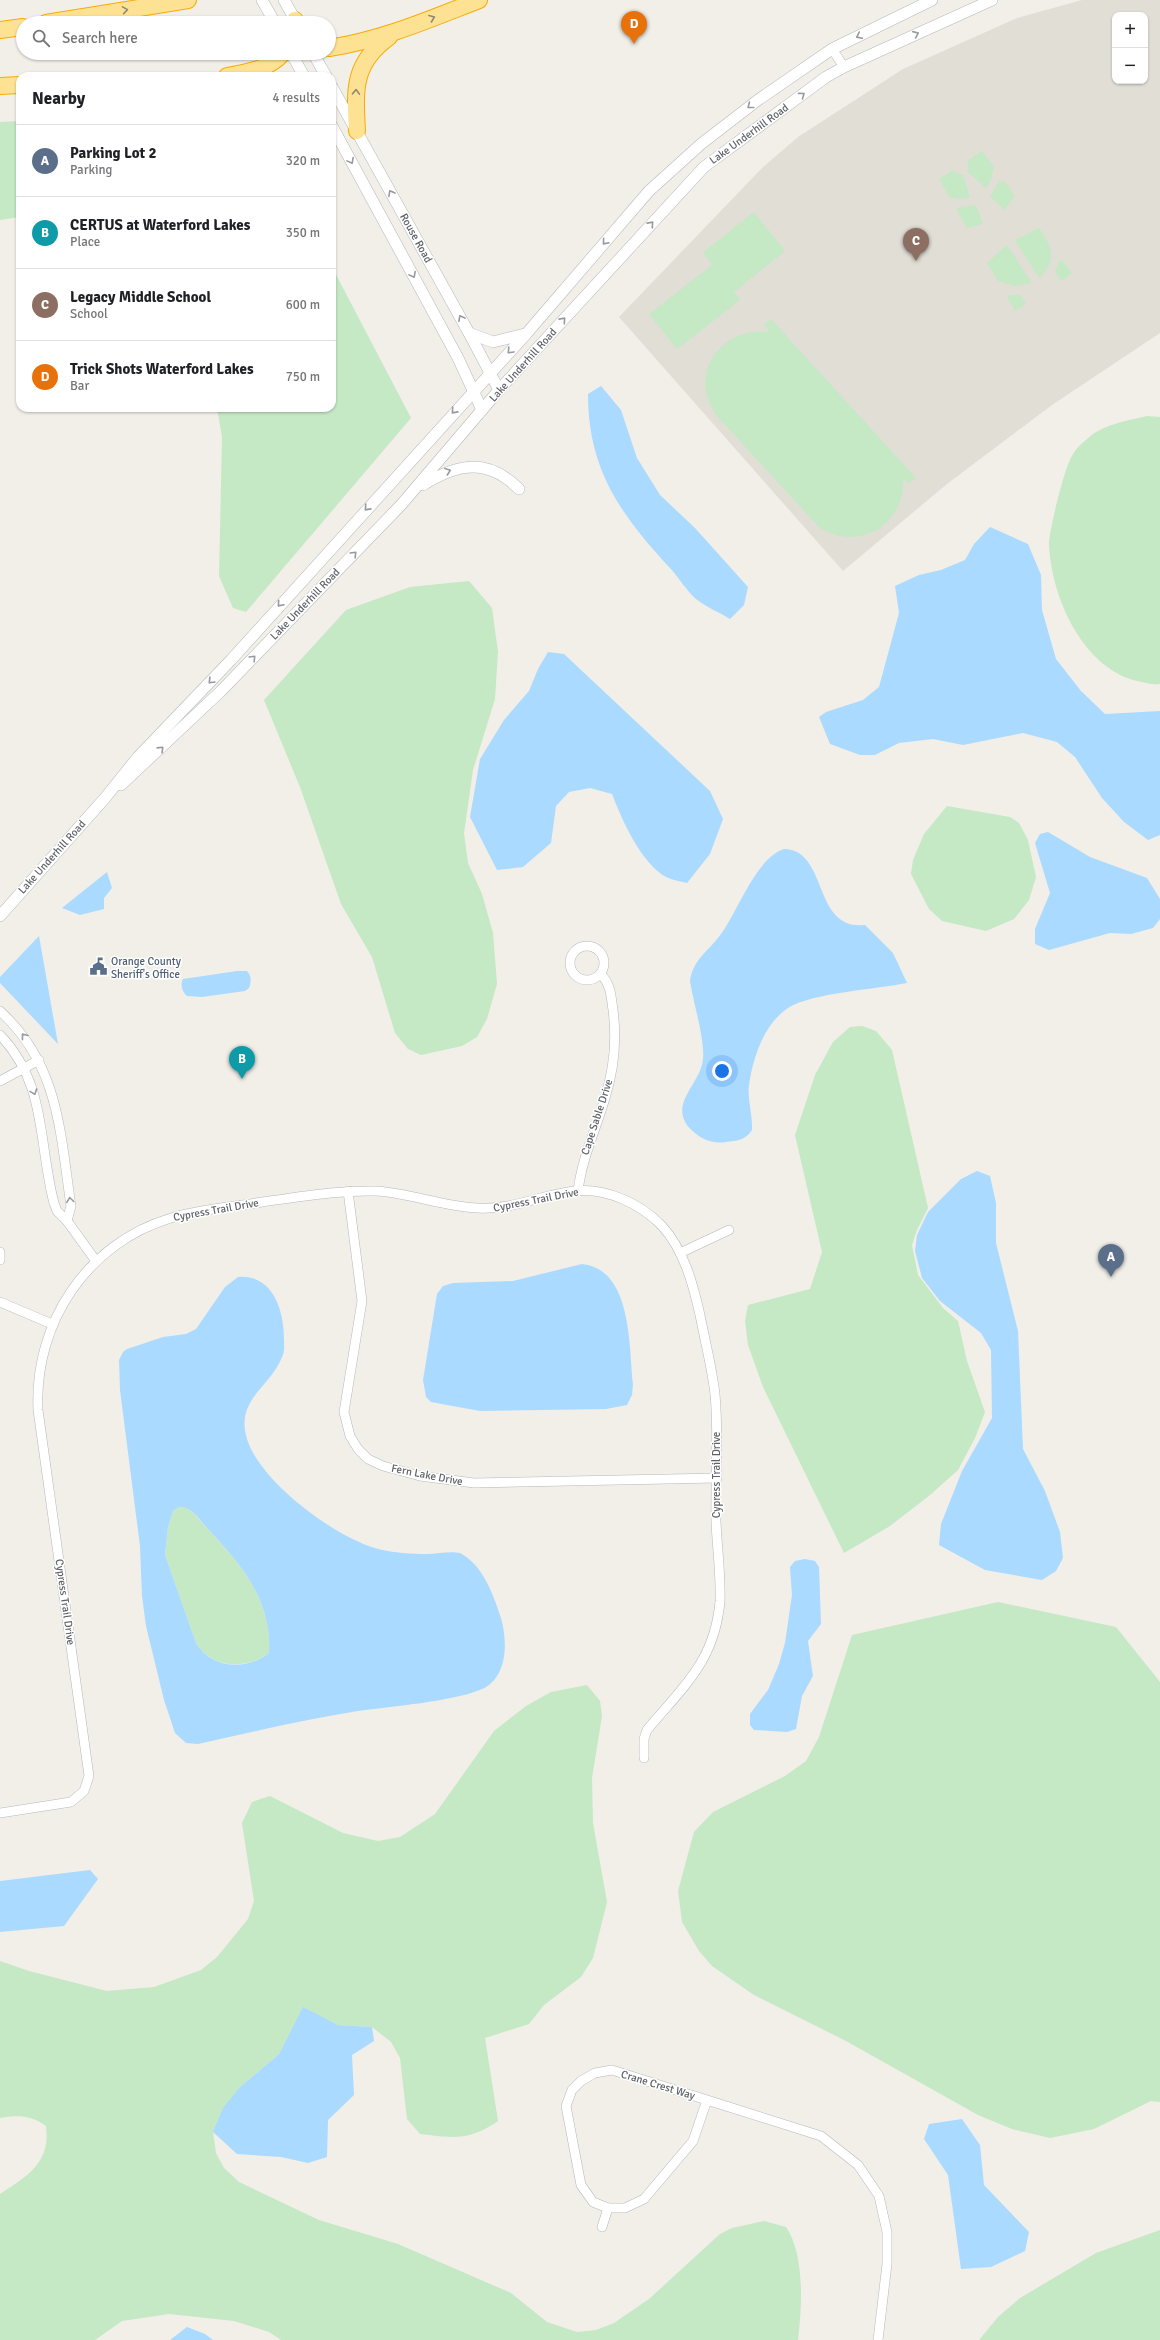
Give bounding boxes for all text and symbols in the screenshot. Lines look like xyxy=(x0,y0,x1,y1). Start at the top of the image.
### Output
one-way arrow xyxy=(122,6,129,15)
pin: D xyxy=(621,11,647,44)
map controls xyxy=(1112,12,1148,84)
button: + xyxy=(1112,12,1148,48)
one-way arrow xyxy=(429,14,436,22)
search box xyxy=(16,16,336,60)
icon: search xyxy=(30,27,52,49)
text: Search here xyxy=(62,29,138,47)
one-way arrow xyxy=(912,30,919,38)
one-way arrow xyxy=(856,31,863,38)
button: − xyxy=(1112,48,1148,84)
text: Nearby xyxy=(32,88,85,109)
one-way arrow xyxy=(351,89,360,95)
text: 4 results xyxy=(272,90,320,106)
one-way arrow xyxy=(798,92,805,100)
street label: Lake Underhill Road xyxy=(707,101,791,167)
one-way arrow xyxy=(747,101,754,109)
text: Parking Lot 2 xyxy=(70,144,157,162)
text: A xyxy=(41,153,49,169)
text: 320 m xyxy=(286,153,320,169)
one-way arrow xyxy=(346,156,353,164)
text: Parking xyxy=(70,162,112,178)
one-way arrow xyxy=(388,190,396,197)
street label: Rouse Road xyxy=(397,211,435,265)
text: CERTUS at Waterford Lakes xyxy=(70,216,250,234)
one-way arrow xyxy=(646,222,653,229)
text: B xyxy=(41,225,49,241)
text: 350 m xyxy=(286,225,320,241)
pin: C xyxy=(903,228,929,261)
text: Place xyxy=(70,234,100,250)
one-way arrow xyxy=(602,238,609,245)
one-way arrow xyxy=(408,271,415,278)
text: Legacy Middle School xyxy=(70,288,211,306)
text: C xyxy=(41,297,49,313)
text: 600 m xyxy=(286,297,320,313)
text: School xyxy=(70,306,108,322)
one-way arrow xyxy=(459,315,466,323)
one-way arrow xyxy=(558,318,565,325)
street label: Lake Underhill Road xyxy=(487,325,560,404)
one-way arrow xyxy=(508,346,515,354)
text: Trick Shots Waterford Lakes xyxy=(70,360,254,378)
text: D xyxy=(41,369,49,385)
text: 750 m xyxy=(286,369,320,385)
text: Bar xyxy=(70,378,89,394)
one-way arrow xyxy=(452,407,459,414)
one-way arrow xyxy=(444,467,451,476)
one-way arrow xyxy=(364,503,372,511)
one-way arrow xyxy=(349,551,357,559)
street label: Lake Underhill Road xyxy=(268,565,343,642)
one-way arrow xyxy=(278,600,285,607)
one-way arrow xyxy=(249,655,256,663)
one-way arrow xyxy=(208,676,215,684)
one-way arrow xyxy=(156,746,164,754)
street label: Lake Underhill Road xyxy=(16,817,89,896)
place label: Orange County Sheriff's Office xyxy=(111,955,182,981)
public building icon: Orange County Sheriff's Office xyxy=(88,957,108,977)
one-way arrow xyxy=(22,1034,29,1041)
pin: B xyxy=(229,1046,255,1079)
your location xyxy=(712,1061,732,1081)
street label: Cape Sable Drive xyxy=(579,1077,615,1157)
one-way arrow xyxy=(29,1088,38,1095)
street label: Cypress Trail Drive xyxy=(492,1185,580,1215)
street label: Cypress Trail Drive xyxy=(172,1196,260,1224)
one-way arrow xyxy=(66,1197,75,1203)
pin: A xyxy=(1098,1244,1124,1277)
street label: Cypress Trail Drive xyxy=(710,1432,723,1518)
street label: Fern Lake Drive xyxy=(390,1462,464,1488)
street label: Cypress Trail Drive xyxy=(53,1558,77,1646)
street label: Crane Crest Way xyxy=(619,2068,697,2103)

